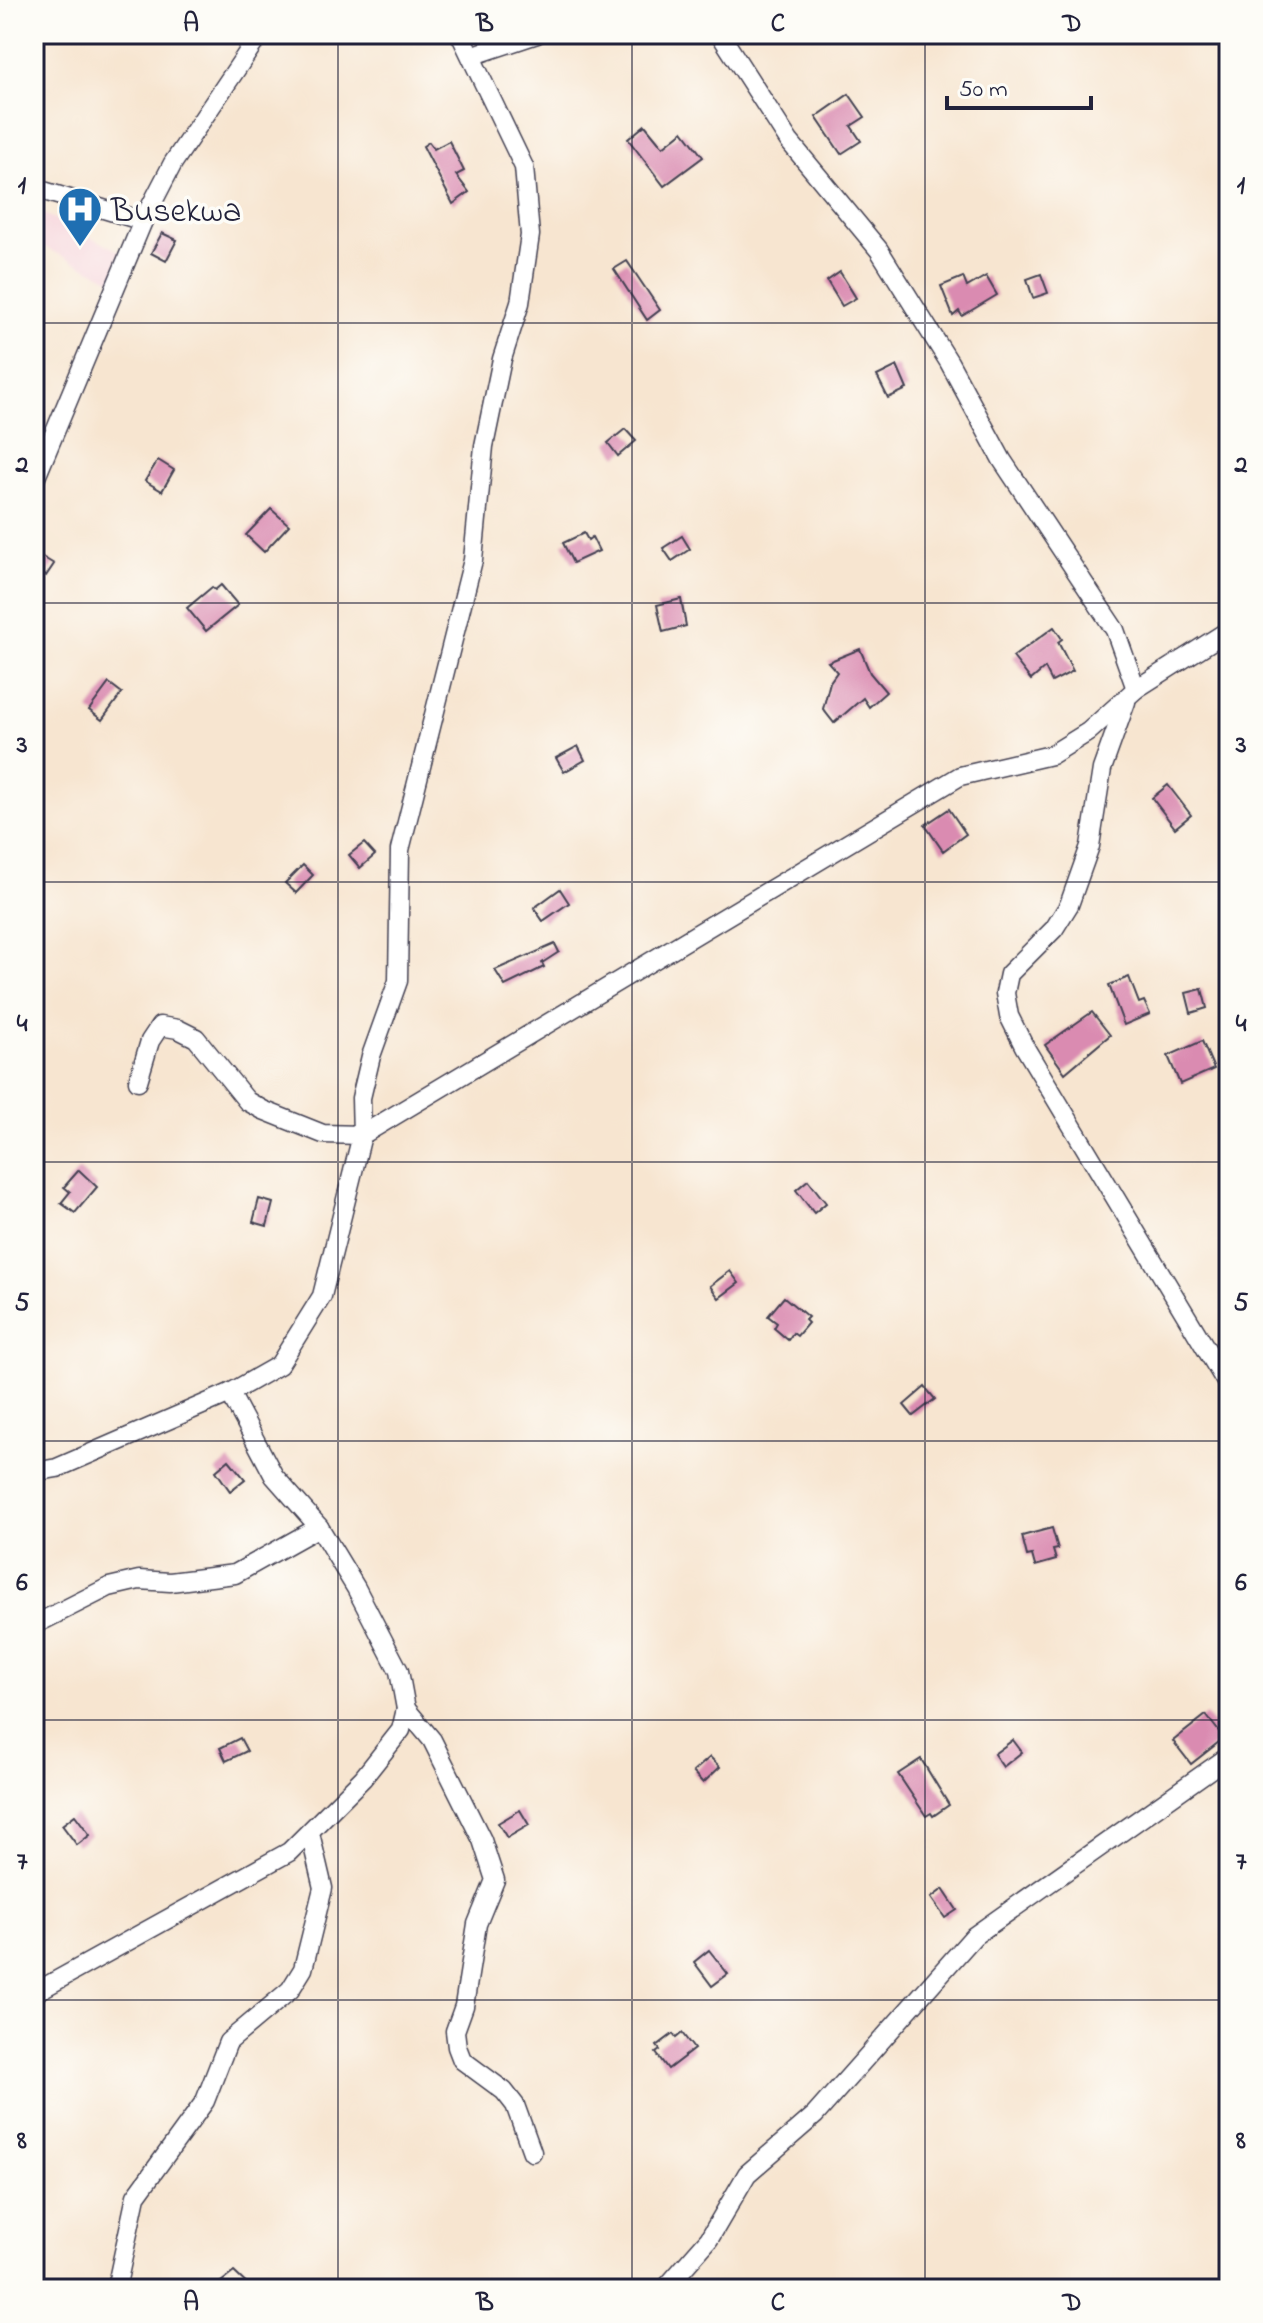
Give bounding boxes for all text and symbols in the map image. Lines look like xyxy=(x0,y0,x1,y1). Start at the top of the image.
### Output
text: A xyxy=(183,6,199,44)
text: B xyxy=(475,6,494,44)
text: C xyxy=(771,6,785,44)
text: D xyxy=(1061,6,1082,44)
scale bar xyxy=(947,60,1091,110)
text: 50 m xyxy=(959,73,1008,108)
text: 1 xyxy=(18,168,27,206)
text: 1 xyxy=(1237,168,1246,206)
hospital icon: Busekwa xyxy=(56,185,104,248)
place label: Busekwa xyxy=(110,188,241,238)
text: 2 xyxy=(15,447,29,485)
text: 2 xyxy=(1234,447,1248,485)
text: 3 xyxy=(16,727,28,765)
text: 3 xyxy=(1235,727,1247,765)
text: 4 xyxy=(17,1006,28,1044)
text: 4 xyxy=(1236,1006,1247,1044)
text: 5 xyxy=(15,1285,30,1323)
text: 5 xyxy=(1234,1285,1249,1323)
text: 6 xyxy=(16,1565,28,1603)
text: 6 xyxy=(1235,1565,1247,1603)
text: 7 xyxy=(17,1844,28,1882)
text: 7 xyxy=(1236,1844,1247,1882)
text: 8 xyxy=(16,2123,27,2161)
text: 8 xyxy=(1235,2123,1246,2161)
text: A xyxy=(183,2285,199,2323)
text: B xyxy=(475,2285,494,2323)
text: C xyxy=(771,2285,785,2323)
text: D xyxy=(1061,2285,1082,2323)

